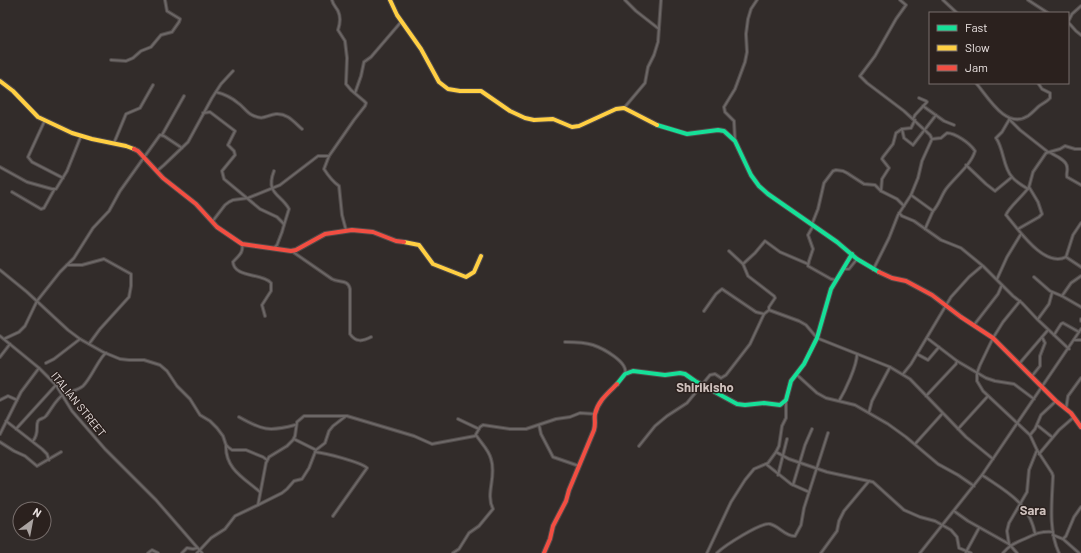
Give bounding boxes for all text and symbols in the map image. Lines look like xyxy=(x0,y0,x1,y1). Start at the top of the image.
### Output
legend xyxy=(929,12,1069,84)
text: Fast xyxy=(965,20,988,34)
text: Slow xyxy=(965,40,990,54)
text: Jam xyxy=(965,60,988,74)
street label: ITALIAN STREET xyxy=(49,369,109,439)
district label: Shirikisho xyxy=(676,379,734,395)
north arrow xyxy=(12,501,52,541)
district label: Sara xyxy=(1020,502,1046,518)
text: N xyxy=(31,505,44,520)

